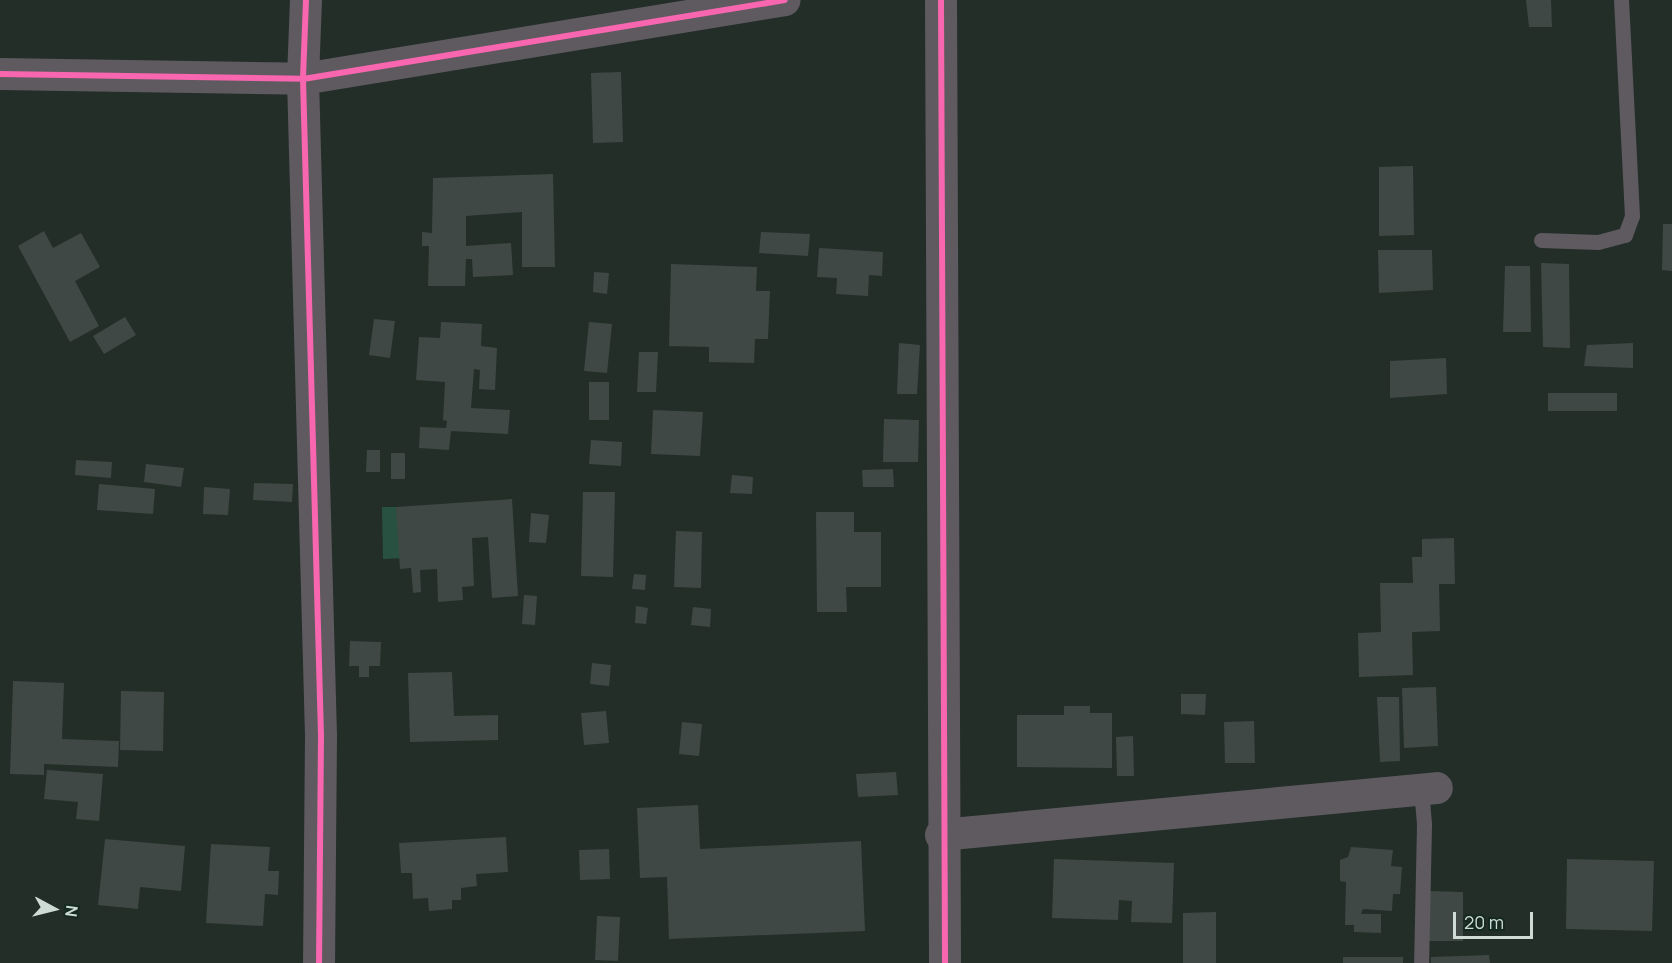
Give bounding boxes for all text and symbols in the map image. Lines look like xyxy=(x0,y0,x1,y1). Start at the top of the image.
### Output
north arrow xyxy=(24,879,84,939)
scale bar xyxy=(1456,900,1536,938)
text: N xyxy=(60,904,83,918)
text: 20 m xyxy=(1464,910,1504,934)

